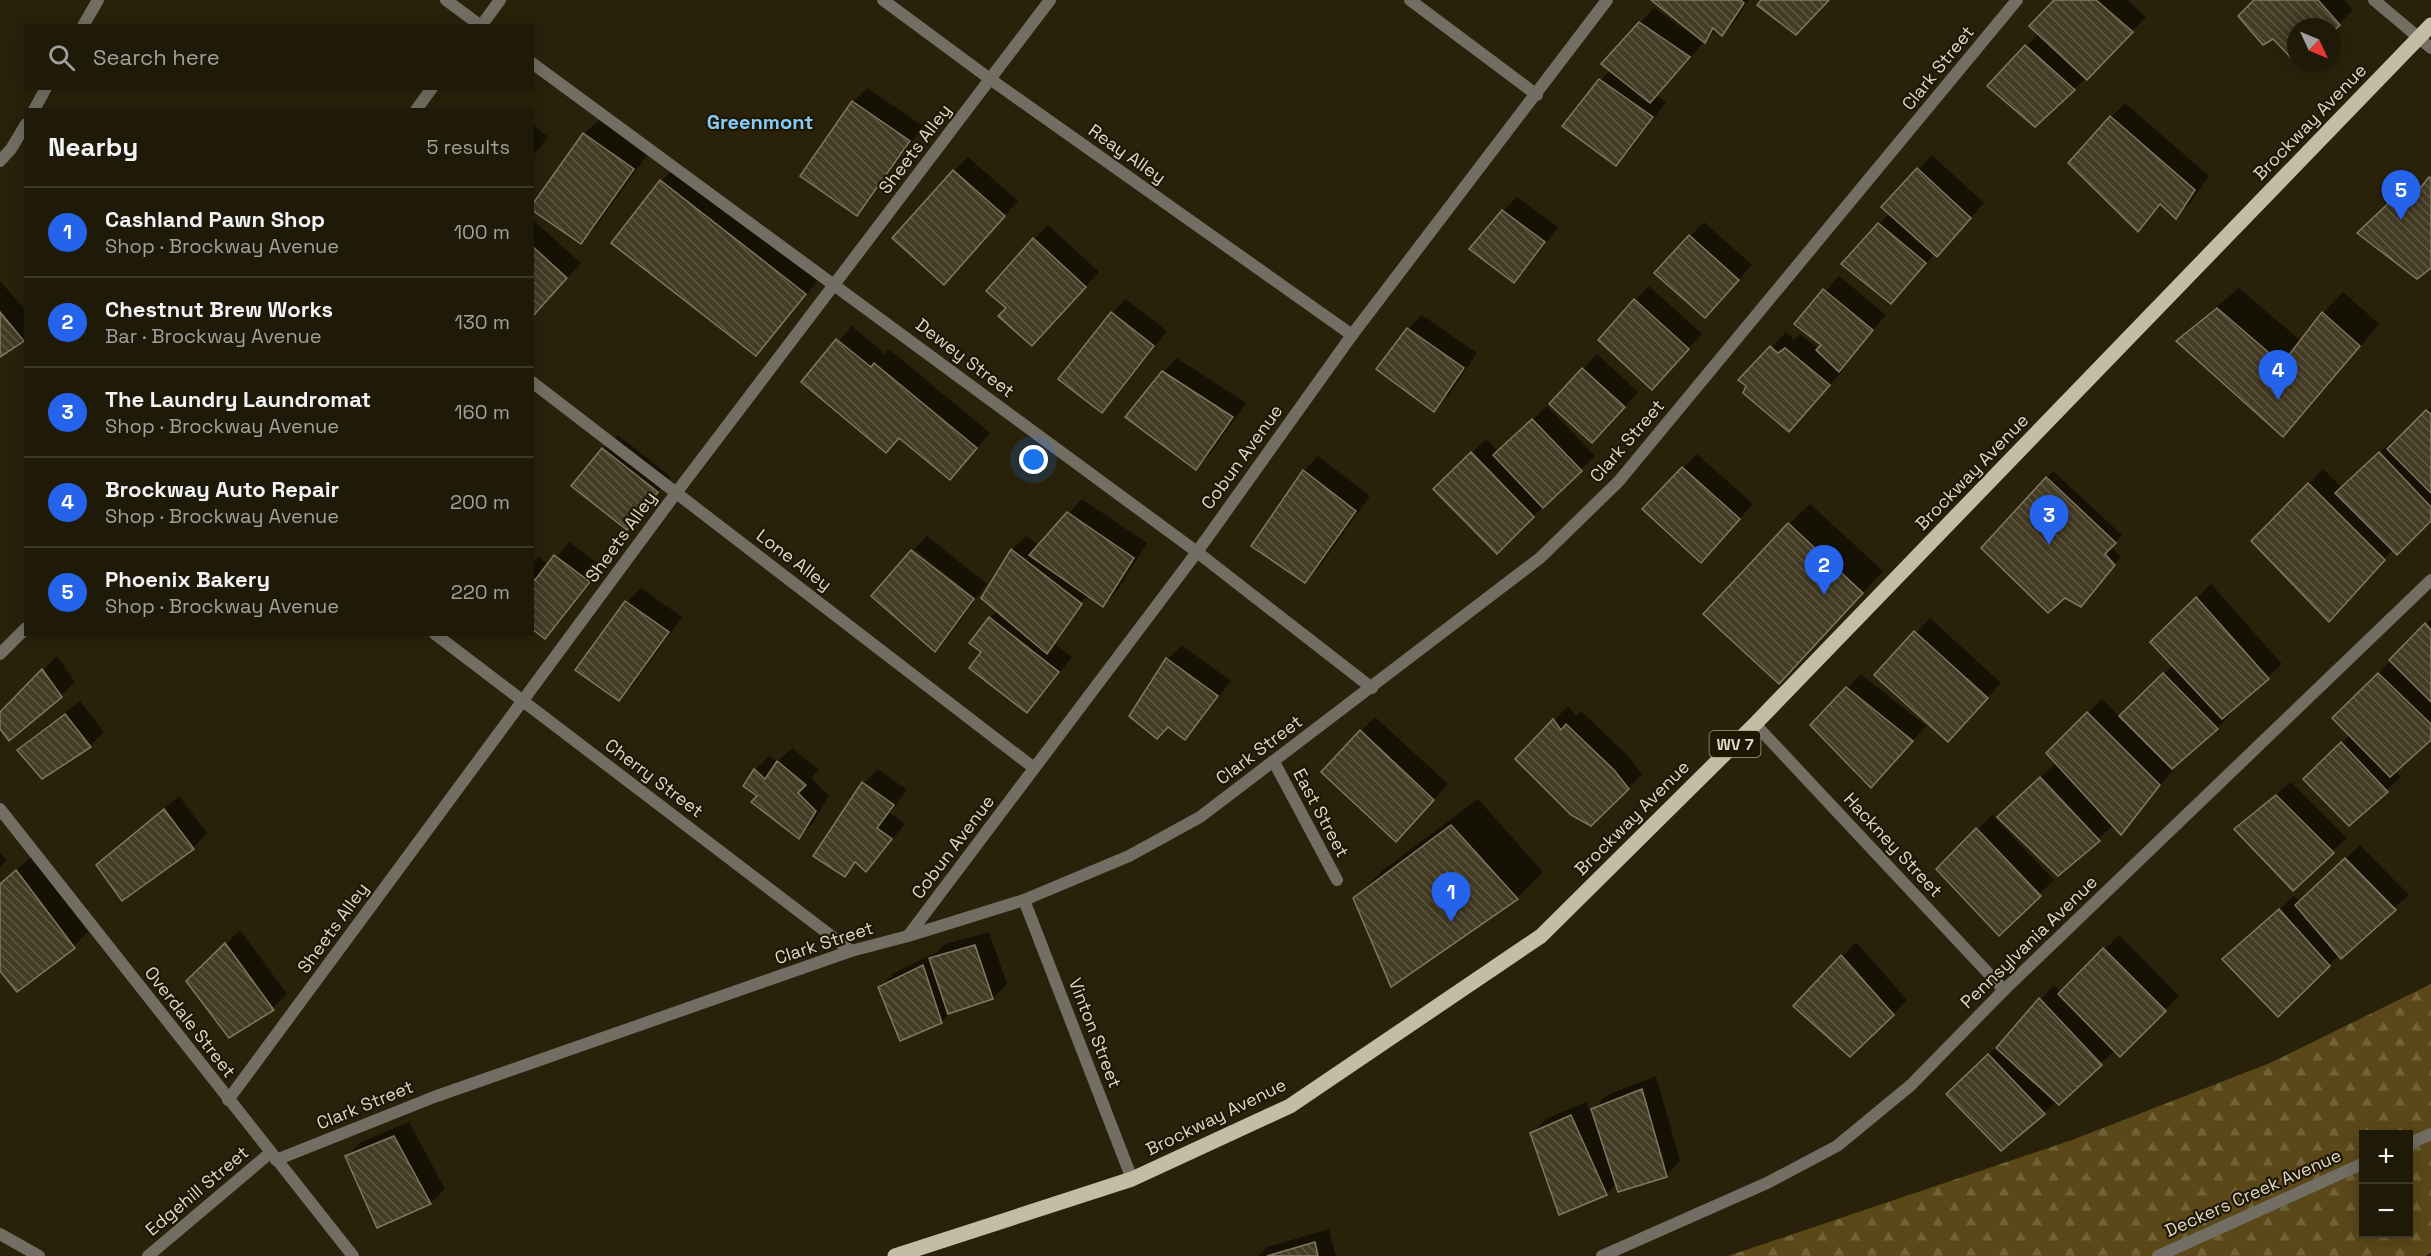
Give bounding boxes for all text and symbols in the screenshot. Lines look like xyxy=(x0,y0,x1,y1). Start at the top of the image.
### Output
north arrow xyxy=(2287,18,2341,72)
street label: Clark Street xyxy=(1896,21,1979,115)
search box xyxy=(24,24,534,90)
icon: search xyxy=(45,41,78,74)
text: Search here xyxy=(93,43,220,71)
street label: Brockway Avenue xyxy=(2248,59,2371,185)
street label: Sheets Alley xyxy=(873,99,956,198)
district label: Greenmont xyxy=(707,109,813,135)
street label: Reay Alley xyxy=(1084,119,1170,189)
text: Nearby xyxy=(48,130,138,164)
text: 5 results xyxy=(426,134,510,160)
pin: 5 xyxy=(2382,170,2420,220)
text: Cashland Pawn Shop xyxy=(105,205,325,233)
text: 1 xyxy=(63,219,72,245)
text: 100 m xyxy=(454,219,510,245)
text: Shop · Brockway Avenue xyxy=(105,233,339,259)
text: Chestnut Brew Works xyxy=(105,295,333,323)
text: 2 xyxy=(62,309,73,335)
text: 130 m xyxy=(454,309,510,335)
street label: Dewey Street xyxy=(911,313,1019,402)
text: Bar · Brockway Avenue xyxy=(105,323,322,349)
pin: 4 xyxy=(2258,350,2298,400)
text: The Laundry Laundromat xyxy=(105,385,371,413)
street label: Clark Street xyxy=(1584,394,1669,487)
text: 3 xyxy=(61,399,74,425)
text: 160 m xyxy=(454,399,510,425)
street label: Cobun Avenue xyxy=(1196,400,1287,514)
street label: Brockway Avenue xyxy=(1910,409,2033,535)
text: Shop · Brockway Avenue xyxy=(105,413,339,439)
your location xyxy=(1019,445,1048,474)
text: Brockway Auto Repair xyxy=(105,475,339,503)
street label: Sheets Alley xyxy=(580,487,661,587)
text: 4 xyxy=(61,489,74,515)
text: 200 m xyxy=(450,489,510,515)
pin: 3 xyxy=(2030,496,2068,545)
text: Shop · Brockway Avenue xyxy=(105,503,339,529)
street label: Lone Alley xyxy=(752,524,837,596)
pin: 2 xyxy=(1804,546,1844,595)
text: Phoenix Bakery xyxy=(105,565,270,593)
text: 5 xyxy=(62,579,74,605)
text: 220 m xyxy=(451,579,510,605)
text: Shop · Brockway Avenue xyxy=(105,593,339,619)
street label: Clark Street xyxy=(1211,710,1307,790)
road number: WV 7 xyxy=(1710,731,1760,757)
street label: Cherry Street xyxy=(600,733,708,822)
street label: Brockway Avenue xyxy=(1569,755,1694,880)
street label: East Street xyxy=(1288,764,1355,861)
street label: Hackney Street xyxy=(1839,788,1948,902)
street label: Cobun Avenue xyxy=(906,790,999,903)
street label: Pennsylvania Avenue xyxy=(1955,870,2102,1013)
pin: 1 xyxy=(1432,872,1470,922)
street label: Sheets Alley xyxy=(292,878,373,978)
street label: Clark Street xyxy=(772,916,876,969)
street label: Overdale Street xyxy=(140,961,241,1082)
street label: Vinton Street xyxy=(1064,975,1127,1091)
street label: Brockway Avenue xyxy=(1142,1073,1290,1160)
street label: Clark Street xyxy=(313,1075,417,1134)
map controls xyxy=(2359,1130,2413,1238)
button: + xyxy=(2359,1130,2413,1184)
street label: Edgehill Street xyxy=(140,1141,253,1241)
street label: Deckers Creek Avenue xyxy=(2161,1143,2345,1242)
button: − xyxy=(2359,1184,2413,1238)

